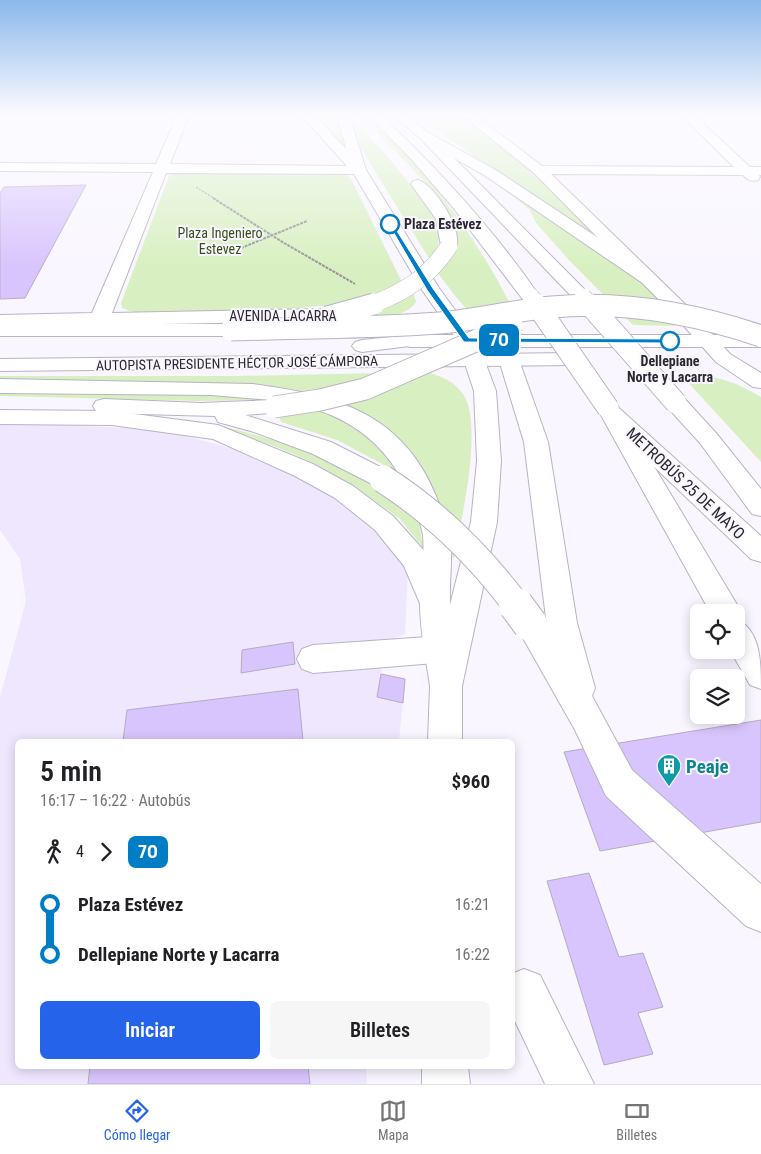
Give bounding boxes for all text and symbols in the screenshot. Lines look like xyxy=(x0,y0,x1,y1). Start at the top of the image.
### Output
marker: Plaza Estévez xyxy=(380,214,400,234)
place label: Plaza Estévez xyxy=(404,216,482,232)
park label: Plaza Ingeniero Estevez xyxy=(177,225,263,257)
street label: AVENIDA LACARRA xyxy=(229,308,337,324)
line badge: 7O xyxy=(476,324,522,356)
text: 7O xyxy=(489,329,509,350)
marker: Dellepiane Norte y Lacarra xyxy=(660,331,680,351)
street label: AUTOPISTA PRESIDENTE HÉCTOR JOSÉ CÁMPORA xyxy=(96,352,378,373)
place label: Dellepiane Norte y Lacarra xyxy=(627,353,713,385)
street label: METROBÚS 25 DE MAYO xyxy=(622,424,749,543)
map controls xyxy=(690,604,745,724)
button: locate xyxy=(690,604,745,659)
button: layers xyxy=(690,669,745,724)
building icon: Peaje xyxy=(656,753,682,787)
text: 5 min xyxy=(40,755,102,788)
place label: Peaje xyxy=(686,755,728,778)
text: $960 xyxy=(452,770,490,793)
text: 16:17 – 16:22 · Autobús xyxy=(40,791,191,810)
icon: walk xyxy=(40,838,68,866)
icon: forward xyxy=(92,838,120,866)
text: 7O xyxy=(138,841,158,862)
text: 4 xyxy=(76,842,84,861)
text: Plaza Estévez xyxy=(78,893,183,916)
text: 16:21 xyxy=(455,895,490,914)
text: Dellepiane Norte y Lacarra xyxy=(78,943,279,966)
text: 16:22 xyxy=(455,945,490,964)
button: Iniciar xyxy=(40,1001,260,1059)
button: Billetes xyxy=(270,1001,490,1059)
tab: Cómo llegar xyxy=(104,1097,170,1143)
tab: Mapa xyxy=(378,1097,409,1143)
tab: Billetes xyxy=(616,1097,657,1143)

